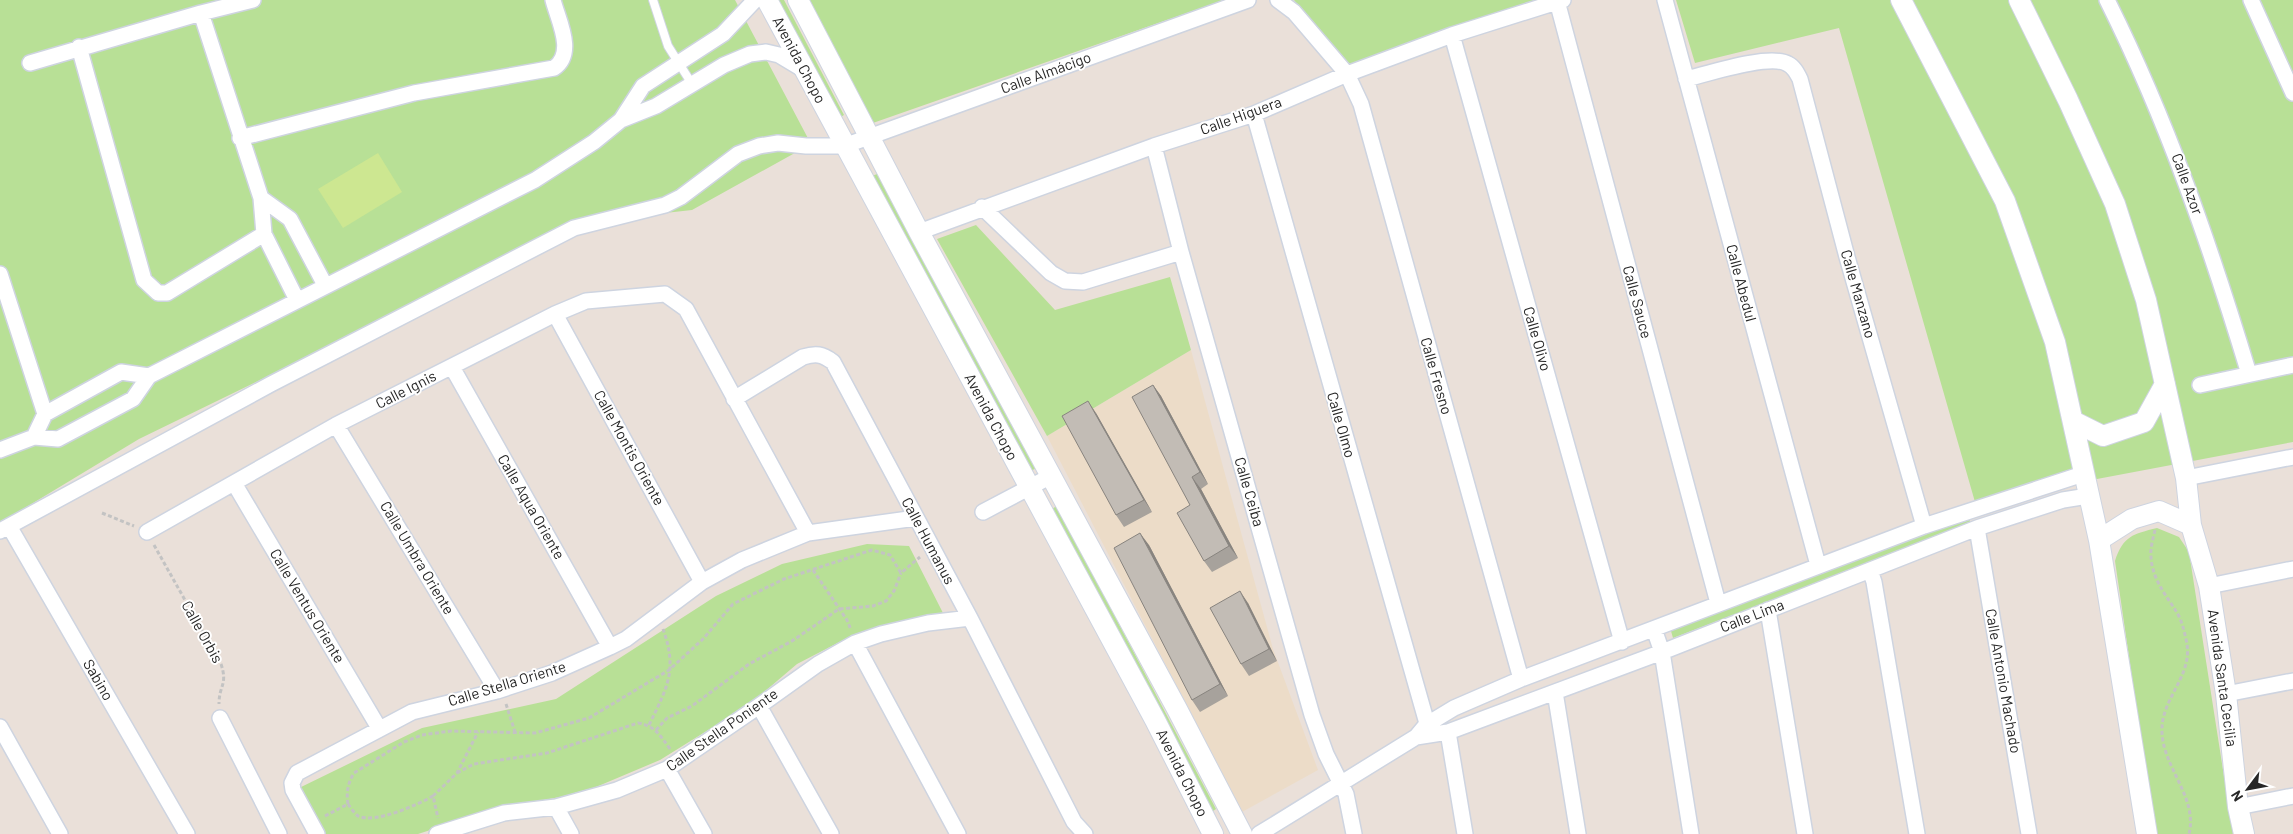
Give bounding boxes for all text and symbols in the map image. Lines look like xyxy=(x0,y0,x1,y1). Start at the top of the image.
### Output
street label: Avenida Chopo xyxy=(769,13,830,106)
street label: Calle Almácigo xyxy=(998,47,1093,97)
street label: Calle Higuera xyxy=(1197,92,1284,138)
street label: Calle Azor xyxy=(2169,151,2208,217)
street label: Calle Abedul xyxy=(1723,242,1761,323)
street label: Calle Manzano xyxy=(1838,247,1880,340)
street label: Calle Sauce xyxy=(1620,263,1656,340)
street label: Calle Olivo xyxy=(1520,304,1556,373)
street label: Calle Fresno xyxy=(1417,335,1457,416)
street label: Calle Ignis xyxy=(372,366,439,412)
street label: Avenida Chopo xyxy=(961,370,1022,463)
street label: Calle Montis Oriente xyxy=(591,387,669,508)
street label: Calle Olmo xyxy=(1324,390,1360,460)
street label: Calle Aqua Oriente xyxy=(495,451,569,562)
street label: Calle Ceiba xyxy=(1231,455,1268,528)
street label: Calle Humanus xyxy=(898,494,959,587)
street label: Calle Umbra Oriente xyxy=(377,498,459,617)
street label: Calle Ventus Oriente xyxy=(267,545,349,666)
street label: Calle Lima xyxy=(1717,595,1786,635)
street label: Calle Orbis xyxy=(178,597,227,666)
street label: Calle Antonio Machado xyxy=(1982,607,2026,755)
street label: Avenida Santa Cecilia xyxy=(2204,608,2242,748)
street label: Sabino xyxy=(80,656,118,703)
street label: Calle Stella Oriente xyxy=(446,657,568,709)
street label: Calle Stella Poniente xyxy=(662,684,781,774)
street label: Avenida Chopo xyxy=(1153,726,1213,819)
north arrow xyxy=(2223,764,2273,814)
text: N xyxy=(2227,788,2246,805)

